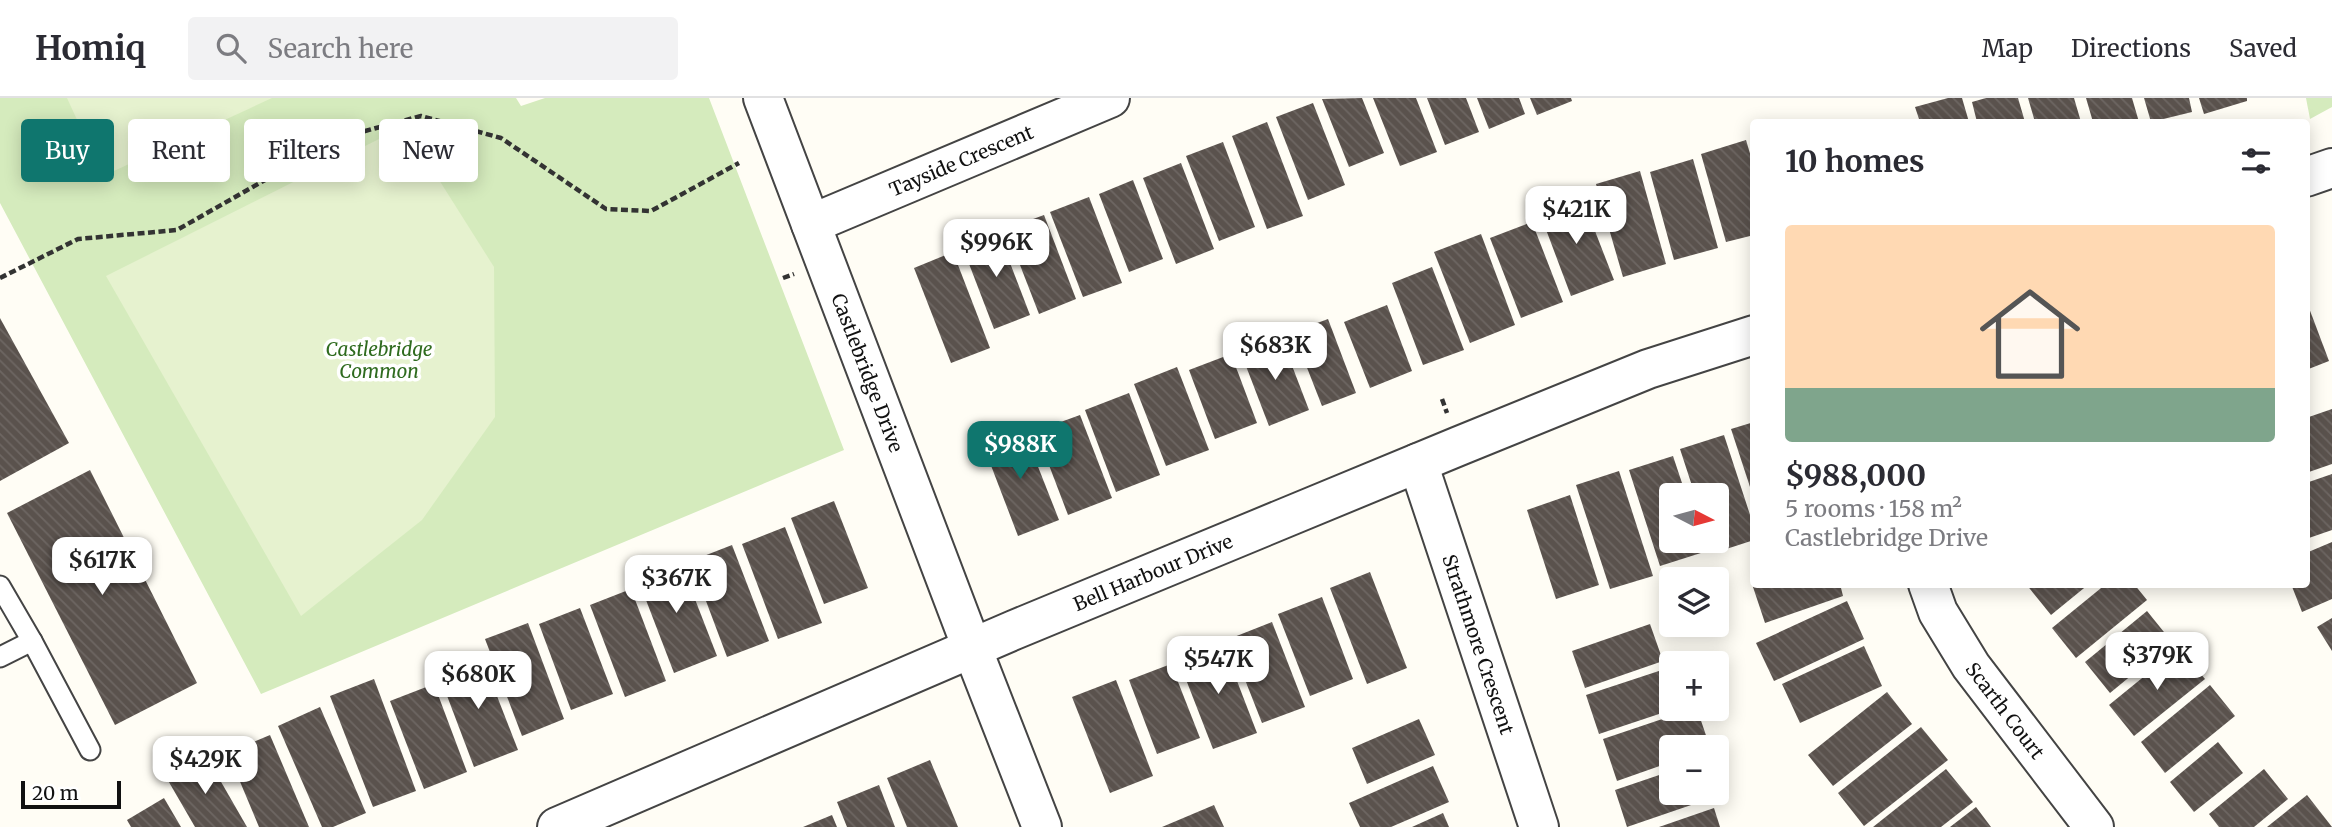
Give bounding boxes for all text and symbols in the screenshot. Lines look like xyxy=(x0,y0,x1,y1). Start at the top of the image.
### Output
search box xyxy=(188,17,678,80)
text: Homiq xyxy=(35,28,146,69)
icon: search xyxy=(212,29,250,67)
text: Search here xyxy=(268,32,413,65)
text: Map xyxy=(1982,33,2033,64)
text: Directions xyxy=(2071,33,2191,64)
text: Saved xyxy=(2229,33,2297,64)
chip: Buy xyxy=(21,119,114,182)
chip: Rent xyxy=(128,119,230,182)
chip: Filters xyxy=(244,119,365,182)
chip: New xyxy=(379,119,478,182)
street label: Tayside Crescent xyxy=(886,120,1037,202)
text: 10 homes xyxy=(1785,142,1925,180)
icon: filters xyxy=(2237,142,2275,180)
pin: $421K xyxy=(1527,186,1625,246)
text: $421K xyxy=(1541,194,1611,223)
pin: $996K xyxy=(947,220,1045,279)
text: $996K xyxy=(959,227,1033,256)
icon: home xyxy=(1967,271,2093,397)
street label: Castlebridge Drive xyxy=(826,290,908,456)
pin: $683K xyxy=(1226,322,1324,382)
text: $683K xyxy=(1239,330,1311,359)
park label: Castlebridge Common xyxy=(325,337,433,383)
pin: $988K xyxy=(971,422,1069,481)
text: $988K xyxy=(983,429,1057,458)
text: $988,000 xyxy=(1785,456,1926,494)
north arrow xyxy=(1659,483,1729,553)
map controls xyxy=(1659,483,1729,805)
text: 5 rooms · 158 m² xyxy=(1785,494,1962,523)
text: Castlebridge Drive xyxy=(1785,523,1988,552)
street label: Bell Harbour Drive xyxy=(1070,529,1236,616)
pin: $617K xyxy=(53,538,151,597)
text: $617K xyxy=(68,545,136,574)
street label: Strathmore Crescent xyxy=(1437,551,1519,738)
pin: $367K xyxy=(627,556,725,615)
text: $367K xyxy=(641,563,711,592)
button: layers xyxy=(1659,567,1729,637)
pin: $379K xyxy=(2108,632,2206,692)
pin: $547K xyxy=(1169,636,1267,696)
text: $379K xyxy=(2122,640,2192,669)
text: $547K xyxy=(1183,644,1253,673)
button: + xyxy=(1659,651,1729,721)
pin: $680K xyxy=(429,652,527,711)
street label: Scarth Court xyxy=(1960,657,2050,764)
text: $680K xyxy=(441,659,515,688)
button: − xyxy=(1659,735,1729,805)
pin: $429K xyxy=(156,736,254,796)
text: $429K xyxy=(169,744,241,773)
scale bar xyxy=(21,778,121,810)
text: 20 m xyxy=(32,781,79,805)

